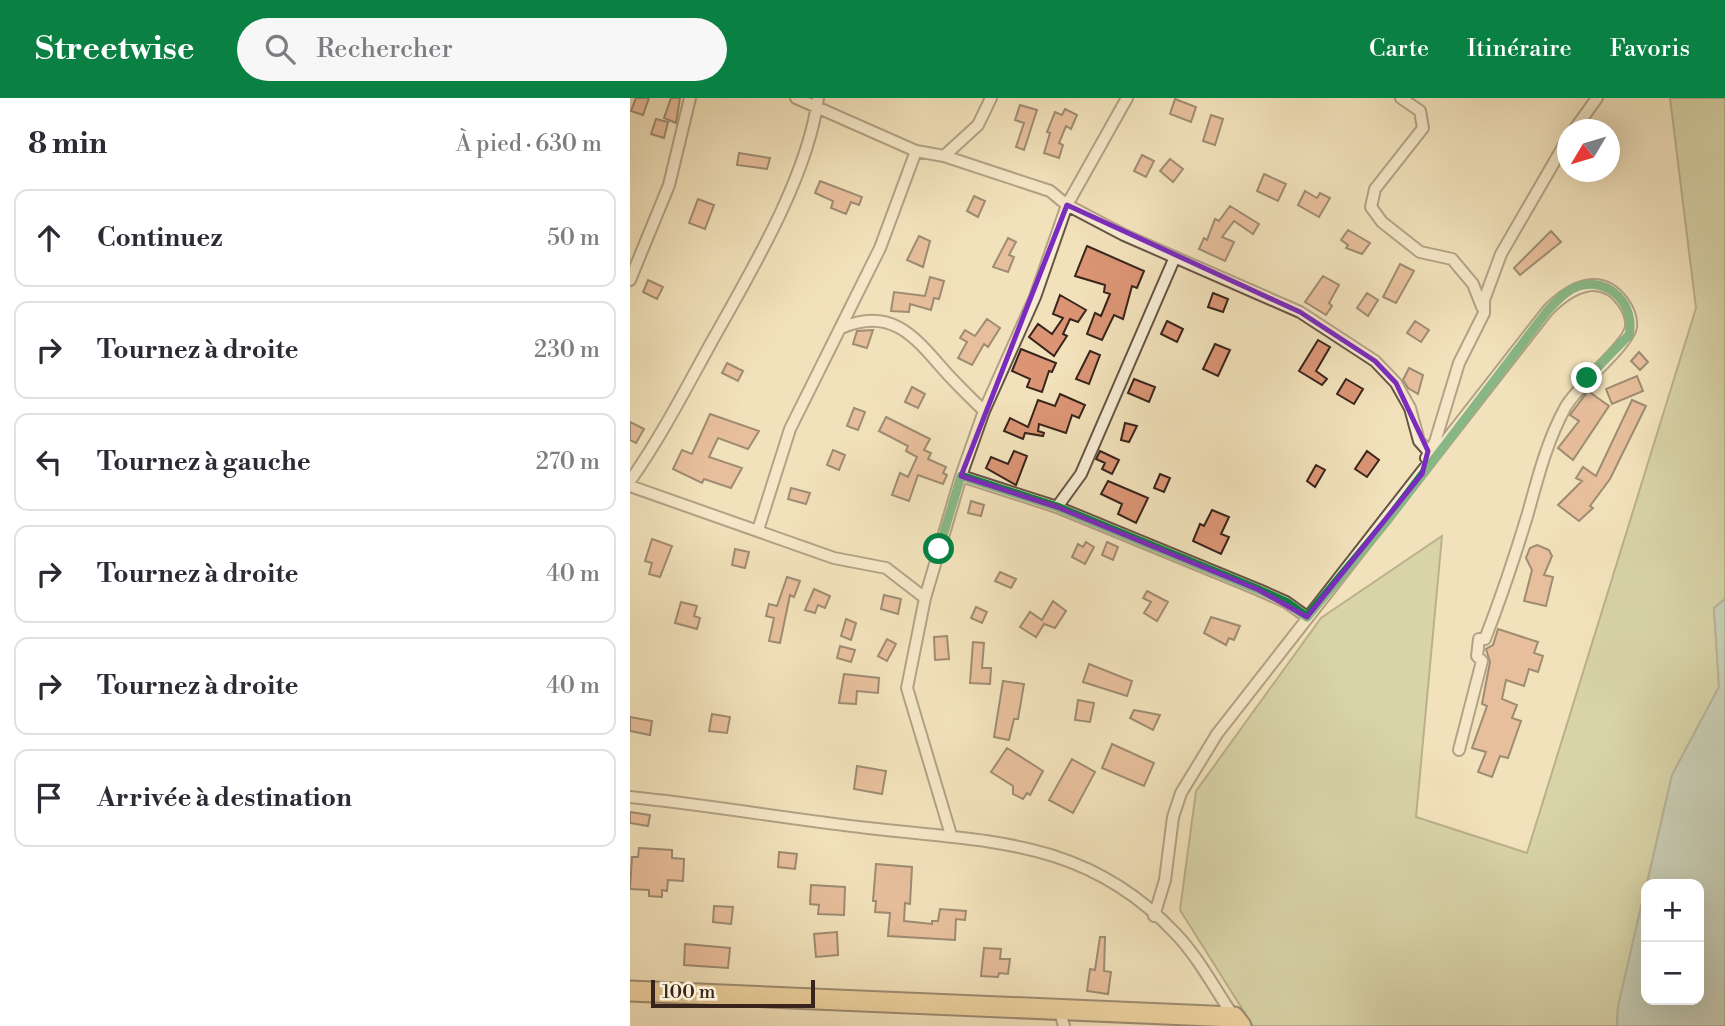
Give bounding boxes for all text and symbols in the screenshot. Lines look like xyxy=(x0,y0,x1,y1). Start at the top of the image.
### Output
search box xyxy=(237,18,727,81)
text: Streetwise xyxy=(35,29,195,70)
icon: search xyxy=(261,30,299,68)
text: Rechercher xyxy=(317,33,453,65)
text: Carte xyxy=(1369,34,1429,64)
text: Itinéraire xyxy=(1467,34,1572,64)
text: Favoris xyxy=(1610,34,1690,64)
north arrow xyxy=(1557,119,1620,182)
text: 8 min xyxy=(28,125,107,163)
text: À pied · 630 m xyxy=(456,130,602,158)
icon: ahead xyxy=(30,219,68,257)
text: Continuez xyxy=(97,222,223,254)
text: 50 m xyxy=(547,224,600,252)
icon: right xyxy=(30,331,68,369)
text: Tournez à droite xyxy=(97,334,299,366)
text: 230 m xyxy=(534,336,600,364)
route end xyxy=(1571,362,1602,393)
icon: left xyxy=(30,443,68,481)
text: Tournez à gauche xyxy=(97,446,311,478)
text: 270 m xyxy=(536,448,600,476)
route start xyxy=(923,533,954,564)
icon: right xyxy=(30,555,68,593)
text: Tournez à droite xyxy=(97,558,299,590)
text: 40 m xyxy=(546,560,600,588)
icon: right xyxy=(30,667,68,705)
text: Tournez à droite xyxy=(97,670,299,702)
text: 40 m xyxy=(546,672,600,700)
icon: arrive xyxy=(30,779,68,817)
text: Arrivée à destination xyxy=(97,782,352,814)
map controls xyxy=(1641,879,1704,1005)
button: + xyxy=(1641,879,1704,942)
button: − xyxy=(1641,942,1704,1005)
scale bar xyxy=(651,977,816,1009)
text: 100 m xyxy=(662,980,715,1004)

